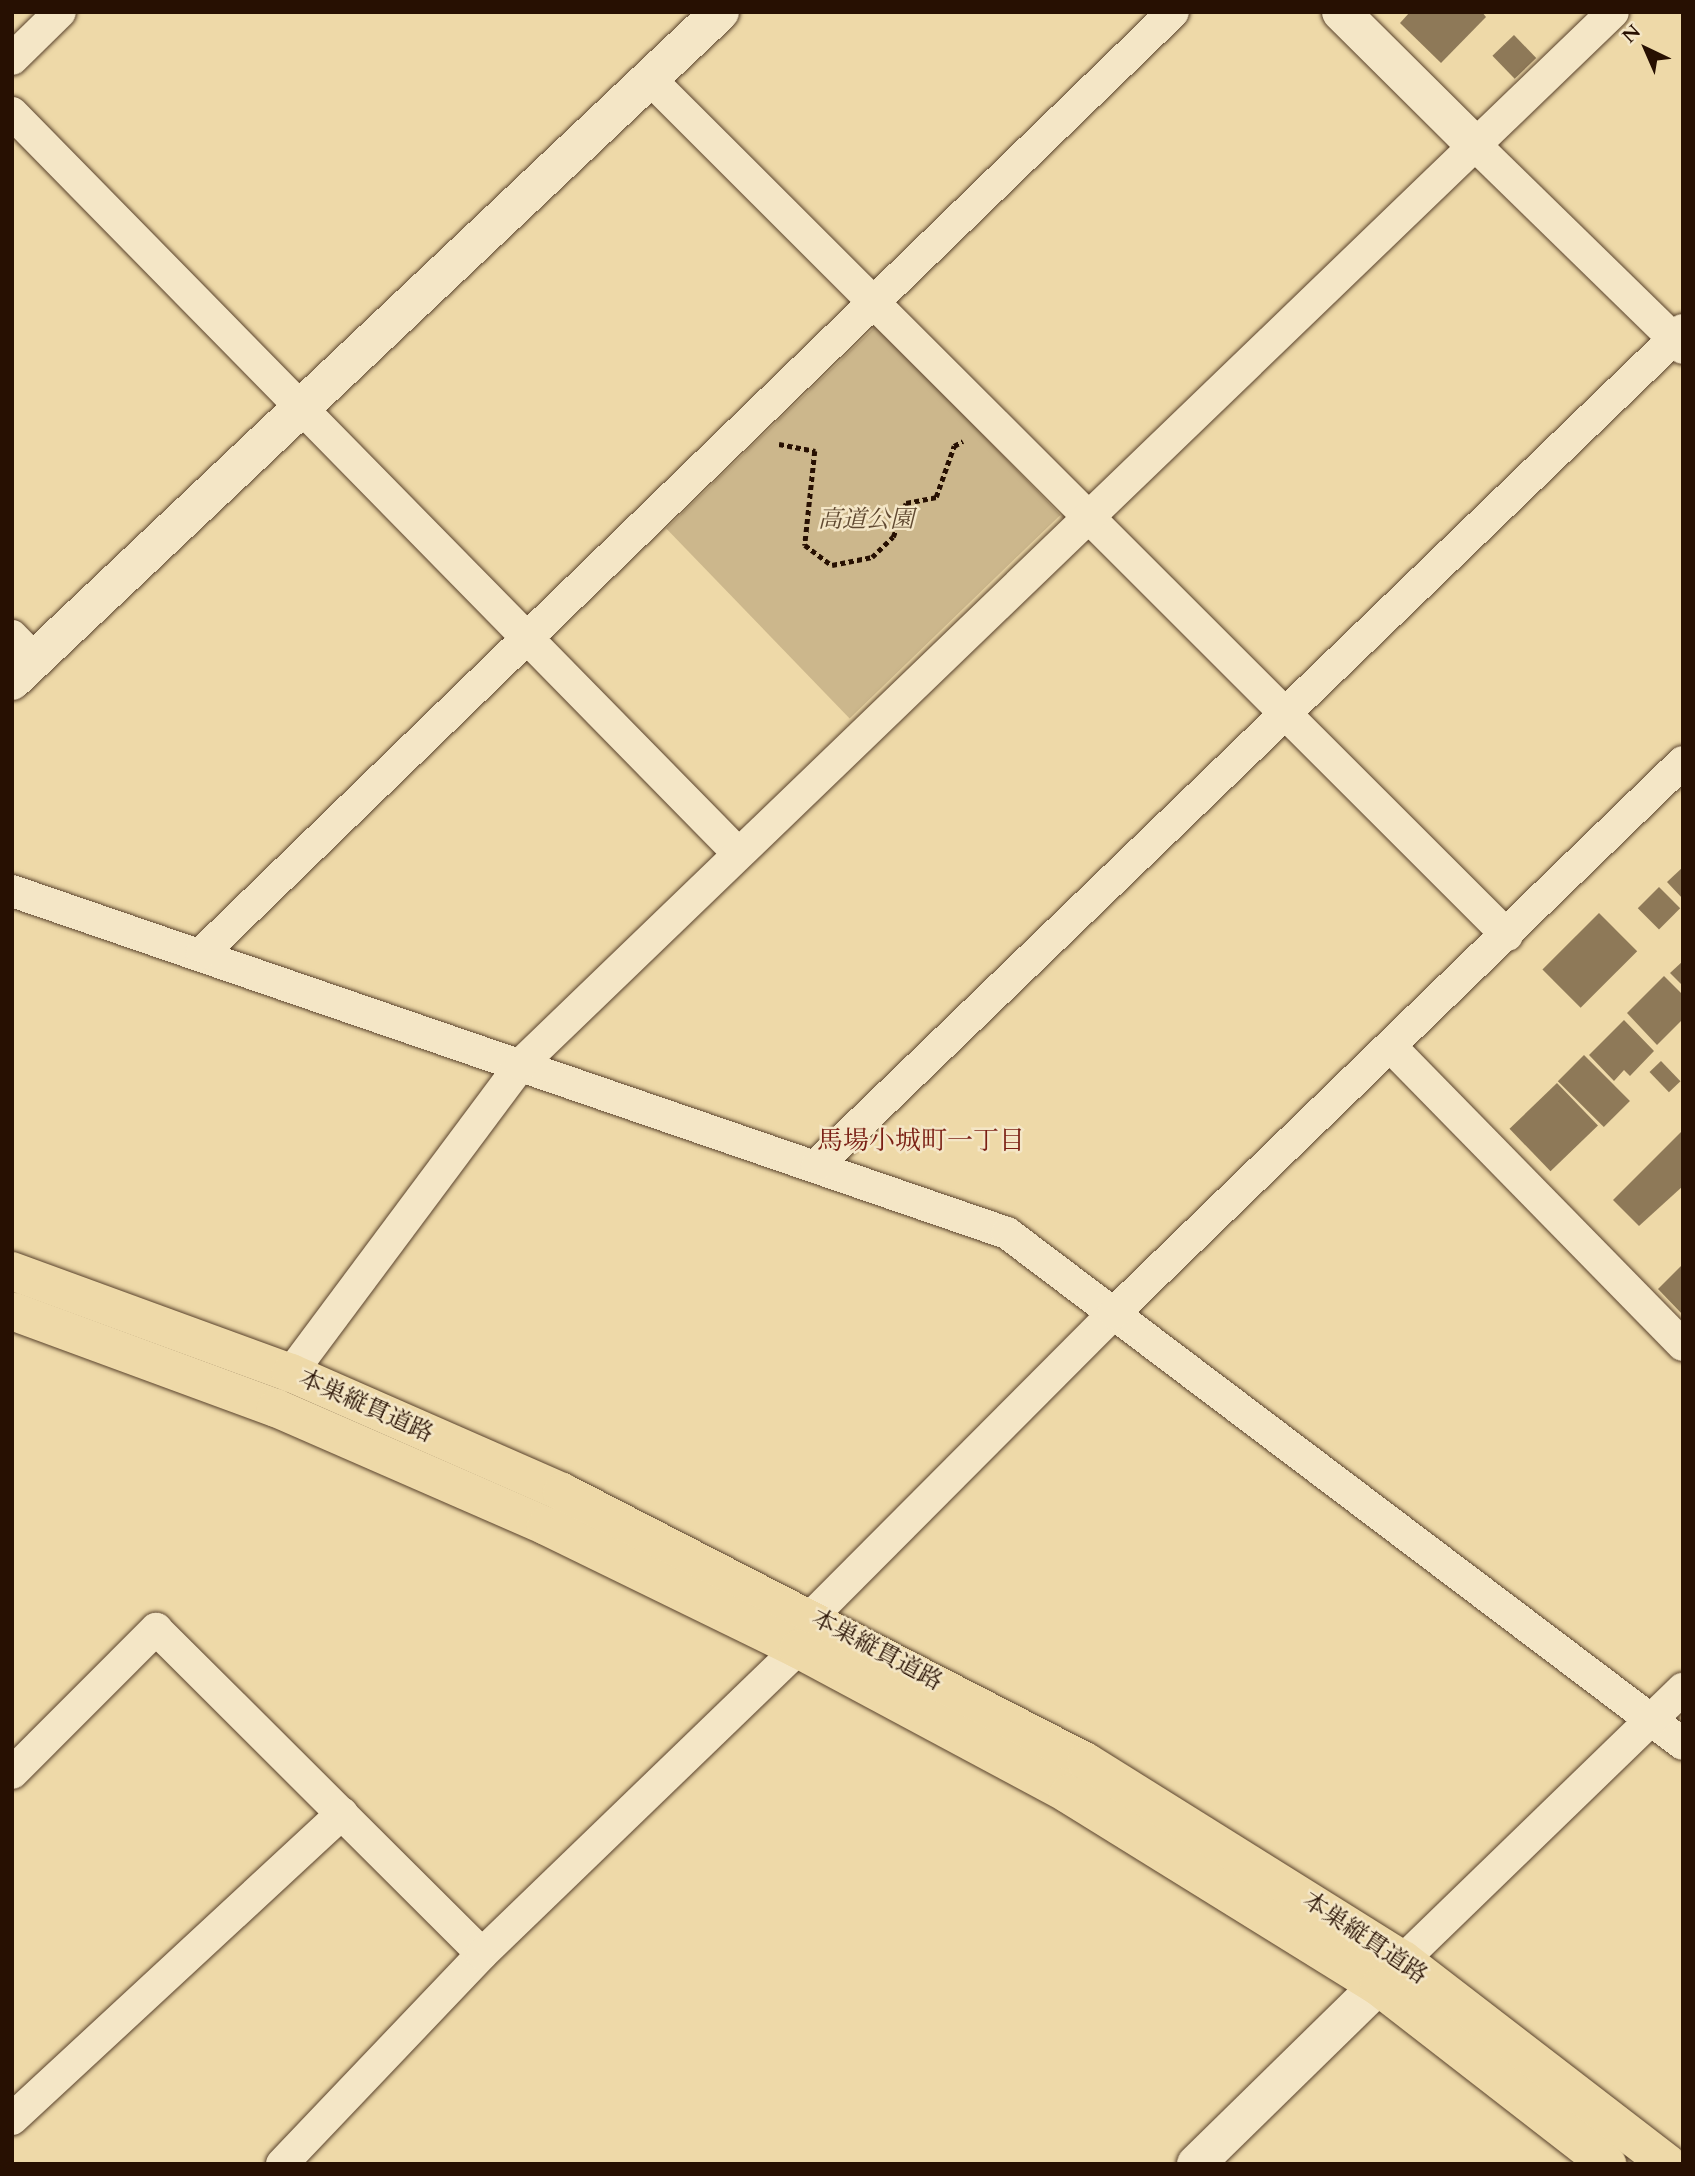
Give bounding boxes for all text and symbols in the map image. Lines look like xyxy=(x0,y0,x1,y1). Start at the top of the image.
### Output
north arrow xyxy=(1611,14,1681,84)
text: N xyxy=(1616,19,1646,49)
park label: 高道公園 xyxy=(818,506,914,534)
district label: 馬場小城町一丁目 xyxy=(817,1125,1025,1157)
street label: 本巣縦貫道路 xyxy=(294,1364,438,1448)
street label: 本巣縦貫道路 xyxy=(807,1603,947,1697)
street label: 本巣縦貫道路 xyxy=(1297,1886,1433,1990)

